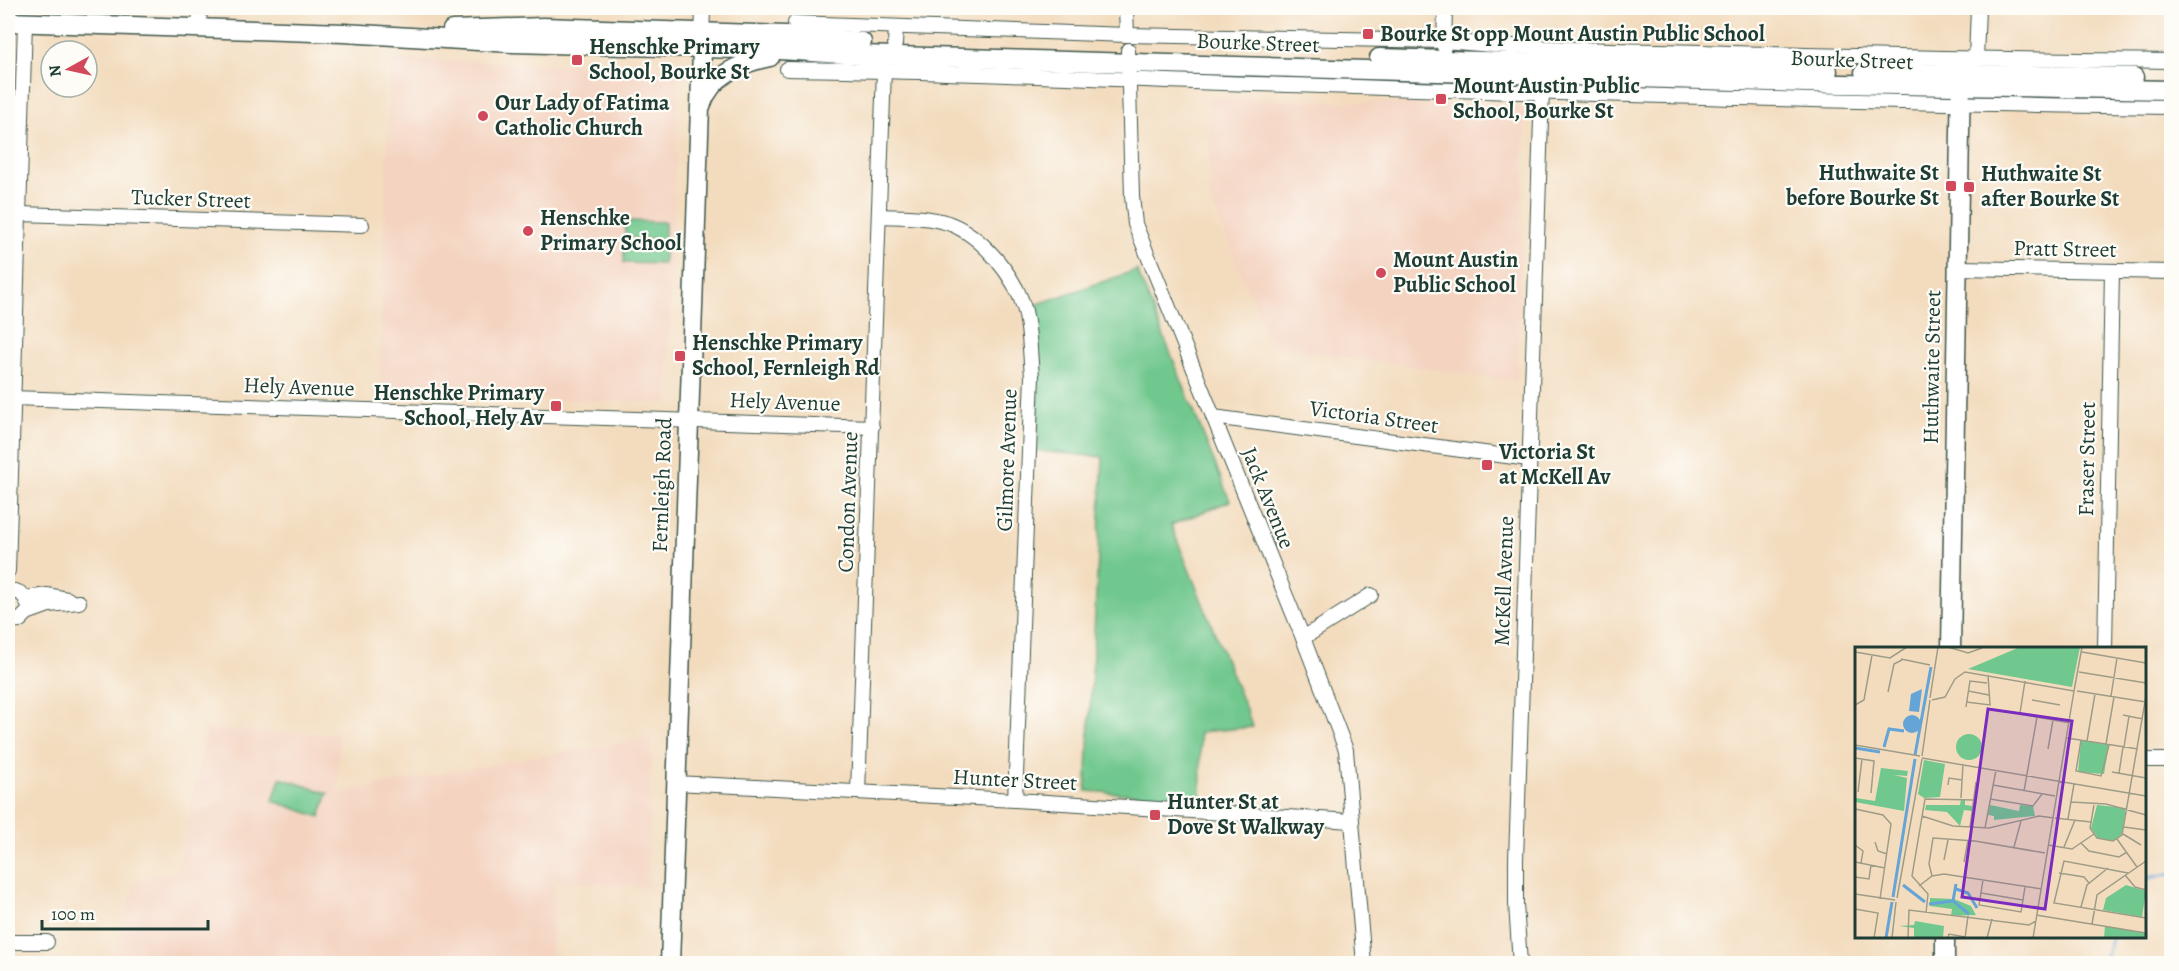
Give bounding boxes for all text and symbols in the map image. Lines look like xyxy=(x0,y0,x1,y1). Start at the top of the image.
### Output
place label: Bourke St opp Mount Austin Public School xyxy=(1380,19,1765,49)
street label: Bourke Street xyxy=(1196,26,1320,60)
marker: Bourke St opp Mount Austin Public School xyxy=(1361,27,1375,41)
place label: Henschke Primary School, Bourke St xyxy=(589,32,760,87)
north arrow xyxy=(39,39,99,99)
street label: Bourke Street xyxy=(1790,43,1914,77)
marker: Henschke Primary School, Bourke St xyxy=(570,53,584,67)
text: N xyxy=(43,63,67,78)
place label: Mount Austin Public School, Bourke St xyxy=(1453,71,1640,126)
place label: Our Lady of Fatima Catholic Church xyxy=(495,88,670,143)
marker: Mount Austin Public School, Bourke St xyxy=(1434,92,1448,106)
marker: Our Lady of Fatima Catholic Church xyxy=(476,109,490,123)
place label: Huthwaite St before Bourke St xyxy=(1785,158,1940,213)
place label: Huthwaite St after Bourke St xyxy=(1981,159,2120,214)
marker: Huthwaite St before Bourke St xyxy=(1944,179,1958,193)
marker: Huthwaite St after Bourke St xyxy=(1962,180,1976,194)
street label: Tucker Street xyxy=(131,182,251,216)
place label: Henschke Primary School xyxy=(540,203,682,258)
marker: Henschke Primary School xyxy=(521,224,535,238)
street label: Pratt Street xyxy=(2013,233,2117,265)
place label: Mount Austin Public School xyxy=(1393,245,1518,300)
marker: Mount Austin Public School xyxy=(1374,266,1388,280)
street label: Huthwaite Street xyxy=(1916,290,1948,444)
place label: Henschke Primary School, Fernleigh Rd xyxy=(692,328,880,383)
marker: Henschke Primary School, Fernleigh Rd xyxy=(673,349,687,363)
street label: Hely Avenue xyxy=(243,370,355,404)
place label: Henschke Primary School, Hely Av xyxy=(373,378,545,433)
street label: Hely Avenue xyxy=(729,385,841,419)
street label: Gilmore Avenue xyxy=(990,388,1024,532)
street label: Victoria Street xyxy=(1307,393,1440,441)
marker: Henschke Primary School, Hely Av xyxy=(549,399,563,413)
street label: Fraser Street xyxy=(2071,401,2103,517)
street label: Fernleigh Road xyxy=(645,417,679,553)
street label: Condon Avenue xyxy=(831,431,865,573)
place label: Victoria St at McKell Av xyxy=(1498,437,1611,492)
street label: Jack Avenue xyxy=(1234,443,1302,553)
marker: Victoria St at McKell Av xyxy=(1480,458,1494,472)
street label: McKell Avenue xyxy=(1487,515,1521,647)
inset map xyxy=(1855,647,2146,938)
street label: Hunter Street xyxy=(952,762,1078,798)
place label: Hunter St at Dove St Walkway xyxy=(1167,787,1325,842)
marker: Hunter St at Dove St Walkway xyxy=(1148,808,1162,822)
scale bar xyxy=(42,893,208,931)
text: 100 m xyxy=(51,902,95,926)

